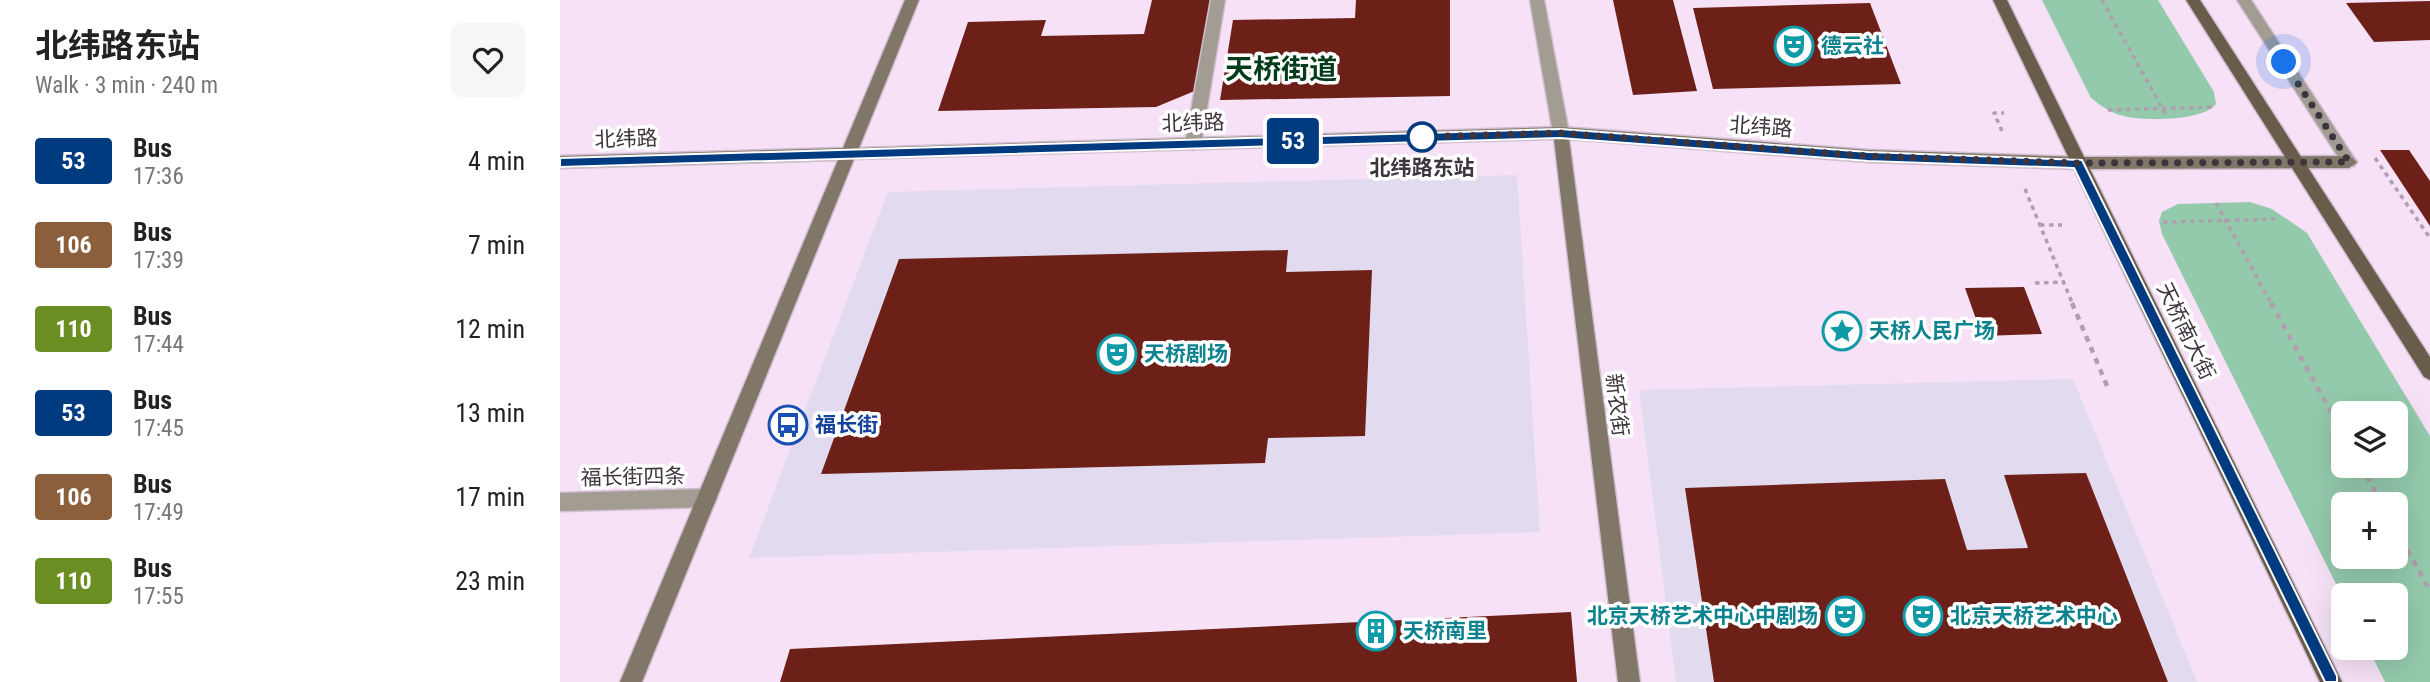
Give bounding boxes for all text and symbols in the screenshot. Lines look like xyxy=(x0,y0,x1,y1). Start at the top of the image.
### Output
button: heart xyxy=(451,23,525,97)
theatre icon: 德云社 xyxy=(1773,25,1815,67)
text: 北纬路东站 xyxy=(35,26,200,65)
place label: 德云社 xyxy=(1821,34,1884,58)
your location xyxy=(2266,44,2301,79)
district label: 天桥街道 xyxy=(1225,53,1337,86)
text: Walk · 3 min · 240 m xyxy=(35,72,218,99)
street label: 北纬路 xyxy=(1161,110,1225,136)
street label: 北纬路 xyxy=(1729,113,1793,141)
line badge: 53 xyxy=(1262,118,1324,164)
marker: 北纬路东站 xyxy=(1407,122,1437,152)
street label: 北纬路 xyxy=(594,126,658,152)
text: 53 xyxy=(1281,127,1305,155)
text: Bus xyxy=(133,133,172,163)
text: 4 min xyxy=(468,146,525,176)
text: 53 xyxy=(61,147,86,175)
place label: 北纬路东站 xyxy=(1370,156,1475,180)
text: 17:36 xyxy=(133,163,184,190)
text: Bus xyxy=(133,217,172,247)
text: 7 min xyxy=(468,230,525,260)
text: 106 xyxy=(55,231,92,259)
text: 17:39 xyxy=(133,247,184,274)
street label: 天桥南大街 xyxy=(2152,279,2220,383)
text: Bus xyxy=(133,301,172,331)
place icon: 天桥人民广场 xyxy=(1821,310,1863,352)
text: 12 min xyxy=(455,314,525,344)
text: 110 xyxy=(55,315,92,343)
place label: 天桥人民广场 xyxy=(1869,319,1995,343)
text: 17:44 xyxy=(133,331,184,358)
theatre icon: 天桥剧场 xyxy=(1096,333,1138,375)
place label: 天桥剧场 xyxy=(1144,342,1228,366)
street label: 新农街 xyxy=(1601,372,1633,438)
text: Bus xyxy=(133,385,172,415)
text: 13 min xyxy=(455,398,525,428)
text: 53 xyxy=(61,399,86,427)
map controls xyxy=(2331,401,2408,660)
button: layers xyxy=(2331,401,2408,478)
bus stop icon: 福长街 xyxy=(767,404,809,446)
place label: 福长街 xyxy=(815,413,878,437)
text: 17:45 xyxy=(133,415,184,442)
street label: 福长街四条 xyxy=(580,464,686,490)
text: Bus xyxy=(133,469,172,499)
text: 17 min xyxy=(455,482,525,512)
text: 106 xyxy=(55,483,92,511)
button: + xyxy=(2331,492,2408,569)
text: 17:49 xyxy=(133,499,184,526)
text: Bus xyxy=(133,553,172,583)
text: 23 min xyxy=(455,566,525,596)
text: 110 xyxy=(55,567,92,595)
text: 17:55 xyxy=(133,583,184,610)
button: − xyxy=(2331,583,2408,660)
theatre icon: 北京天桥艺术中心中剧场 xyxy=(1824,595,1866,637)
theatre icon: 北京天桥艺术中心 xyxy=(1902,595,1944,637)
place label: 北京天桥艺术中心中剧场 xyxy=(1587,604,1818,628)
place label: 北京天桥艺术中心 xyxy=(1950,604,2118,628)
building icon: 天桥南里 xyxy=(1355,610,1397,652)
place label: 天桥南里 xyxy=(1403,619,1487,643)

